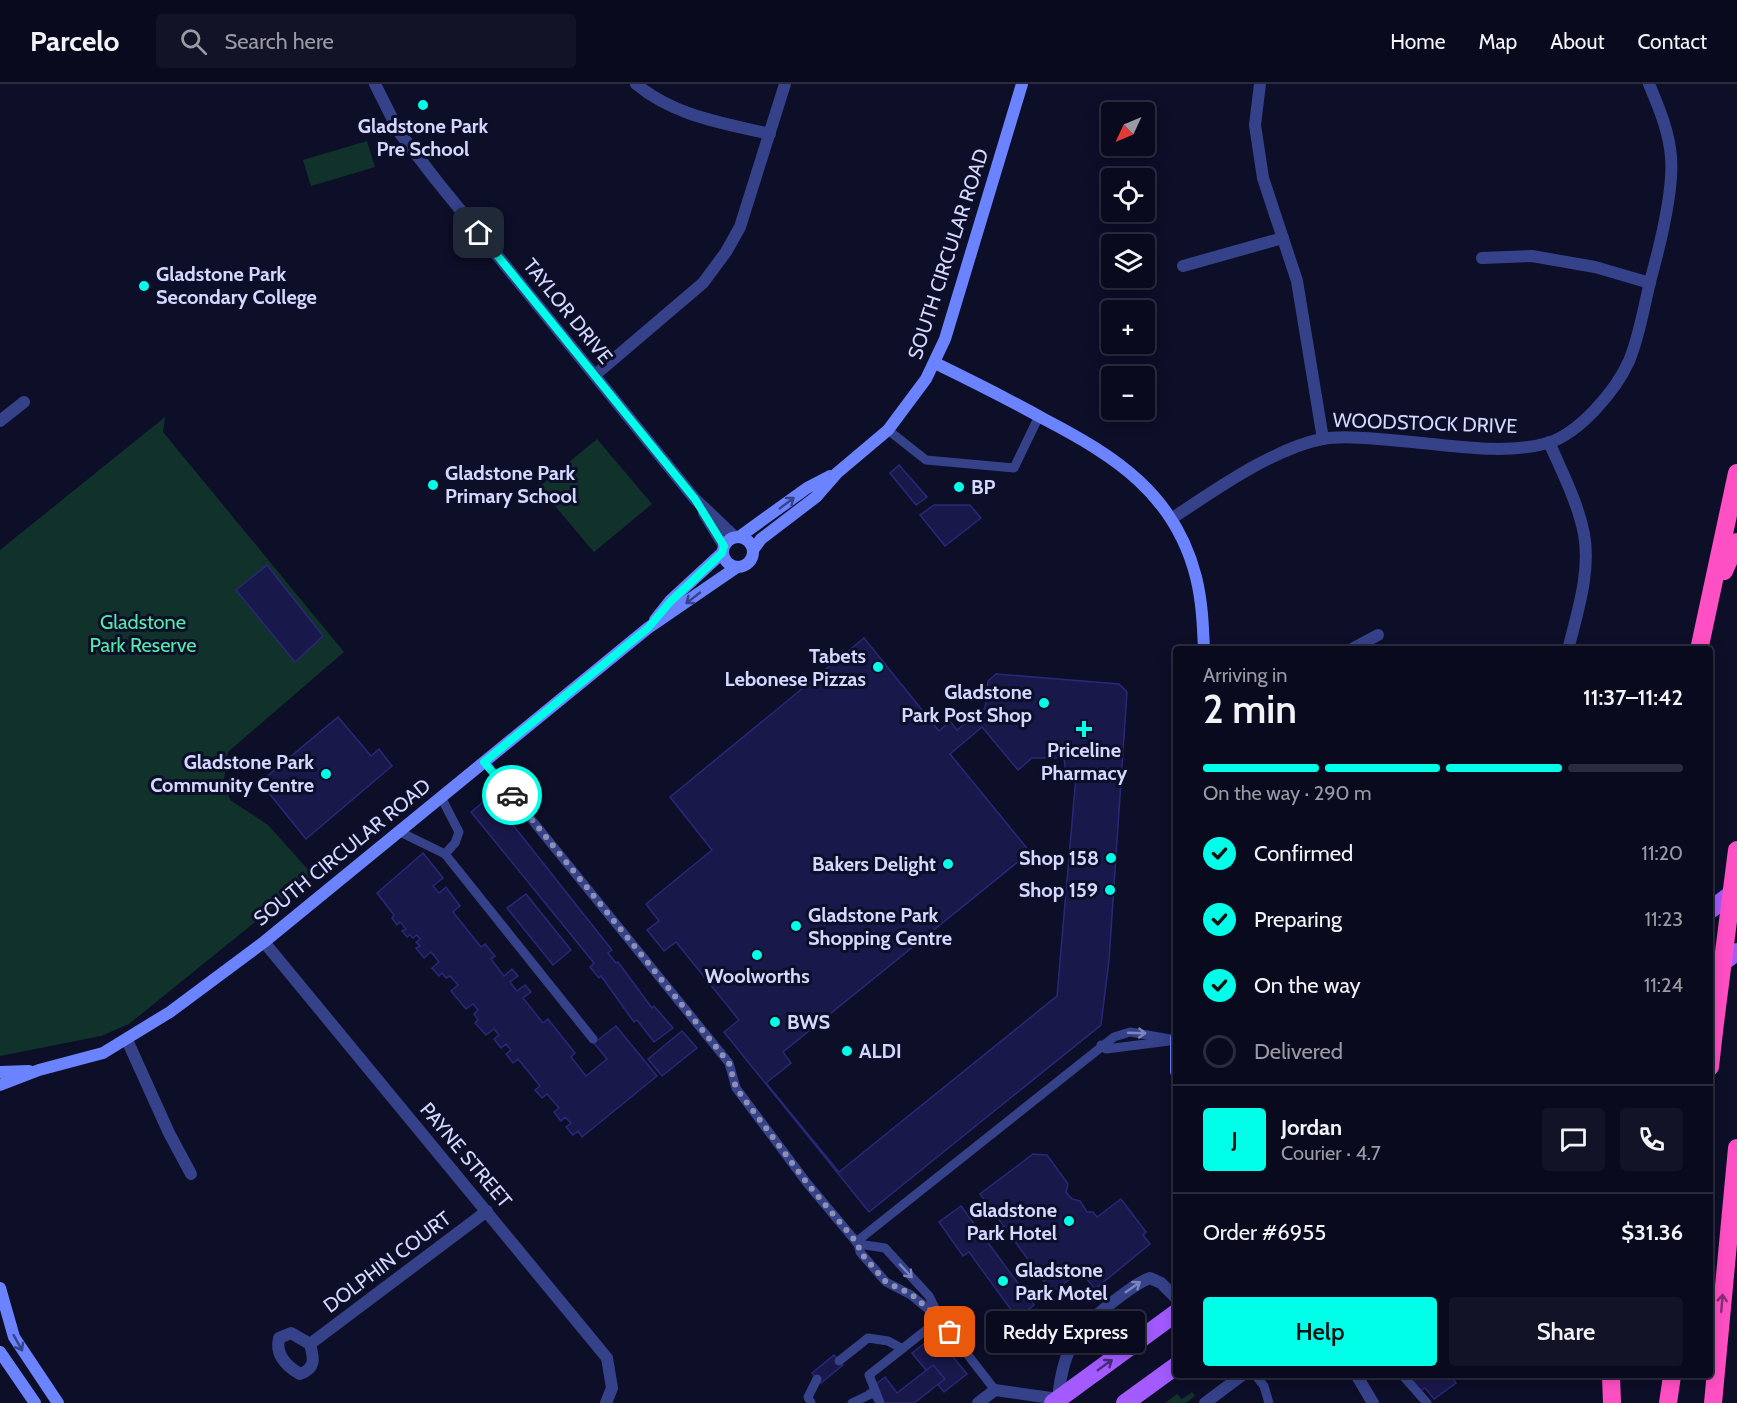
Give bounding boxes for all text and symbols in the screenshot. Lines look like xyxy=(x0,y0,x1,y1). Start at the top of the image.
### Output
search box xyxy=(156,14,576,68)
text: Parcelo xyxy=(30,24,120,58)
icon: search xyxy=(177,25,210,58)
text: Search here xyxy=(225,28,334,55)
text: Home xyxy=(1390,29,1446,54)
text: Map xyxy=(1479,29,1517,54)
text: About xyxy=(1550,29,1604,54)
text: Contact xyxy=(1637,29,1707,54)
marker: Gladstone Park Pre School xyxy=(416,98,430,112)
north arrow xyxy=(1101,102,1155,156)
map controls xyxy=(1101,102,1155,420)
place label: Gladstone Park Pre School xyxy=(358,114,488,161)
street label: SOUTH CIRCULAR ROAD xyxy=(903,146,993,362)
button: locate xyxy=(1101,168,1155,222)
pin xyxy=(453,207,504,258)
icon: home xyxy=(462,216,495,249)
button: layers xyxy=(1101,234,1155,288)
street label: TAYLOR DRIVE xyxy=(518,254,618,368)
place label: Gladstone Park Secondary College xyxy=(156,262,317,309)
marker: Gladstone Park Secondary College xyxy=(137,279,151,293)
button: + xyxy=(1101,300,1155,354)
button: − xyxy=(1101,366,1155,420)
street label: WOODSTOCK DRIVE xyxy=(1332,408,1518,438)
place label: Gladstone Park Primary School xyxy=(445,461,577,508)
place label: BP xyxy=(971,475,996,499)
marker: Gladstone Park Primary School xyxy=(426,478,440,492)
marker: BP xyxy=(952,480,966,494)
one-way arrow xyxy=(779,497,795,510)
one-way arrow xyxy=(685,591,701,604)
park label: Gladstone Park Reserve xyxy=(89,610,197,657)
place label: Tabets Lebonese Pizzas xyxy=(725,644,866,691)
marker: Tabets Lebonese Pizzas xyxy=(871,660,885,674)
text: Arriving in xyxy=(1203,663,1287,687)
place label: Gladstone Park Post Shop xyxy=(901,680,1032,727)
text: 11:37–11:42 xyxy=(1583,684,1683,711)
text: 2 min xyxy=(1203,685,1297,733)
marker: Gladstone Park Post Shop xyxy=(1037,696,1051,710)
marker: Priceline Pharmacy xyxy=(1077,722,1091,736)
place label: Priceline Pharmacy xyxy=(1041,738,1128,785)
place label: Gladstone Park Community Centre xyxy=(150,750,314,797)
courier xyxy=(482,765,542,825)
marker: Gladstone Park Community Centre xyxy=(319,767,333,781)
street label: SOUTH CIRCULAR ROAD xyxy=(249,773,435,931)
icon: car xyxy=(496,779,529,812)
text: On the way · 290 m xyxy=(1203,781,1372,805)
icon: check xyxy=(1203,837,1236,870)
text: Confirmed xyxy=(1254,840,1353,867)
text: 11:20 xyxy=(1641,841,1683,865)
place label: Shop 158 xyxy=(1019,846,1099,870)
marker: Shop 158 xyxy=(1104,851,1118,865)
place label: Bakers Delight xyxy=(812,852,936,876)
marker: Bakers Delight xyxy=(941,857,955,871)
place label: Shop 159 xyxy=(1019,878,1098,902)
marker: Shop 159 xyxy=(1103,883,1117,897)
place label: Gladstone Park Shopping Centre xyxy=(808,903,952,950)
icon: check xyxy=(1203,903,1236,936)
text: Preparing xyxy=(1254,906,1342,933)
text: 11:23 xyxy=(1645,907,1683,931)
marker: Gladstone Park Shopping Centre xyxy=(789,919,803,933)
marker: Woolworths xyxy=(750,948,764,962)
place label: Woolworths xyxy=(704,964,810,988)
icon: check xyxy=(1203,969,1236,1002)
text: On the way xyxy=(1254,972,1361,999)
text: 11:24 xyxy=(1644,973,1683,997)
place label: BWS xyxy=(787,1010,831,1034)
marker: BWS xyxy=(768,1015,782,1029)
one-way arrow xyxy=(1127,1028,1147,1039)
text: Delivered xyxy=(1254,1038,1343,1065)
place label: ALDI xyxy=(859,1039,902,1063)
marker: ALDI xyxy=(840,1044,854,1058)
street label: PAYNE STREET xyxy=(415,1098,517,1213)
button: chat xyxy=(1542,1108,1605,1171)
button: phone xyxy=(1620,1108,1683,1171)
text: Jordan xyxy=(1281,1114,1342,1141)
text: J xyxy=(1231,1126,1238,1153)
text: Courier · 4.7 xyxy=(1281,1141,1381,1165)
place label: Gladstone Park Hotel xyxy=(967,1198,1057,1245)
street label: DOLPHIN COURT xyxy=(318,1206,456,1318)
marker: Gladstone Park Hotel xyxy=(1062,1214,1076,1228)
text: Order #6955 xyxy=(1203,1219,1326,1246)
text: $31.36 xyxy=(1621,1219,1683,1246)
place label: Gladstone Park Motel xyxy=(1015,1258,1108,1305)
one-way arrow xyxy=(899,1264,913,1279)
marker: Gladstone Park Motel xyxy=(996,1274,1010,1288)
one-way arrow xyxy=(1125,1281,1141,1293)
one-way arrow xyxy=(1717,1293,1728,1313)
button: Help xyxy=(1203,1297,1437,1366)
button: Share xyxy=(1449,1297,1683,1366)
pin xyxy=(924,1306,975,1357)
callout: Reddy Express xyxy=(986,1311,1145,1353)
icon: bag xyxy=(933,1315,966,1348)
text: Reddy Express xyxy=(1003,1320,1128,1344)
one-way arrow xyxy=(12,1334,24,1351)
one-way arrow xyxy=(1097,1359,1113,1371)

